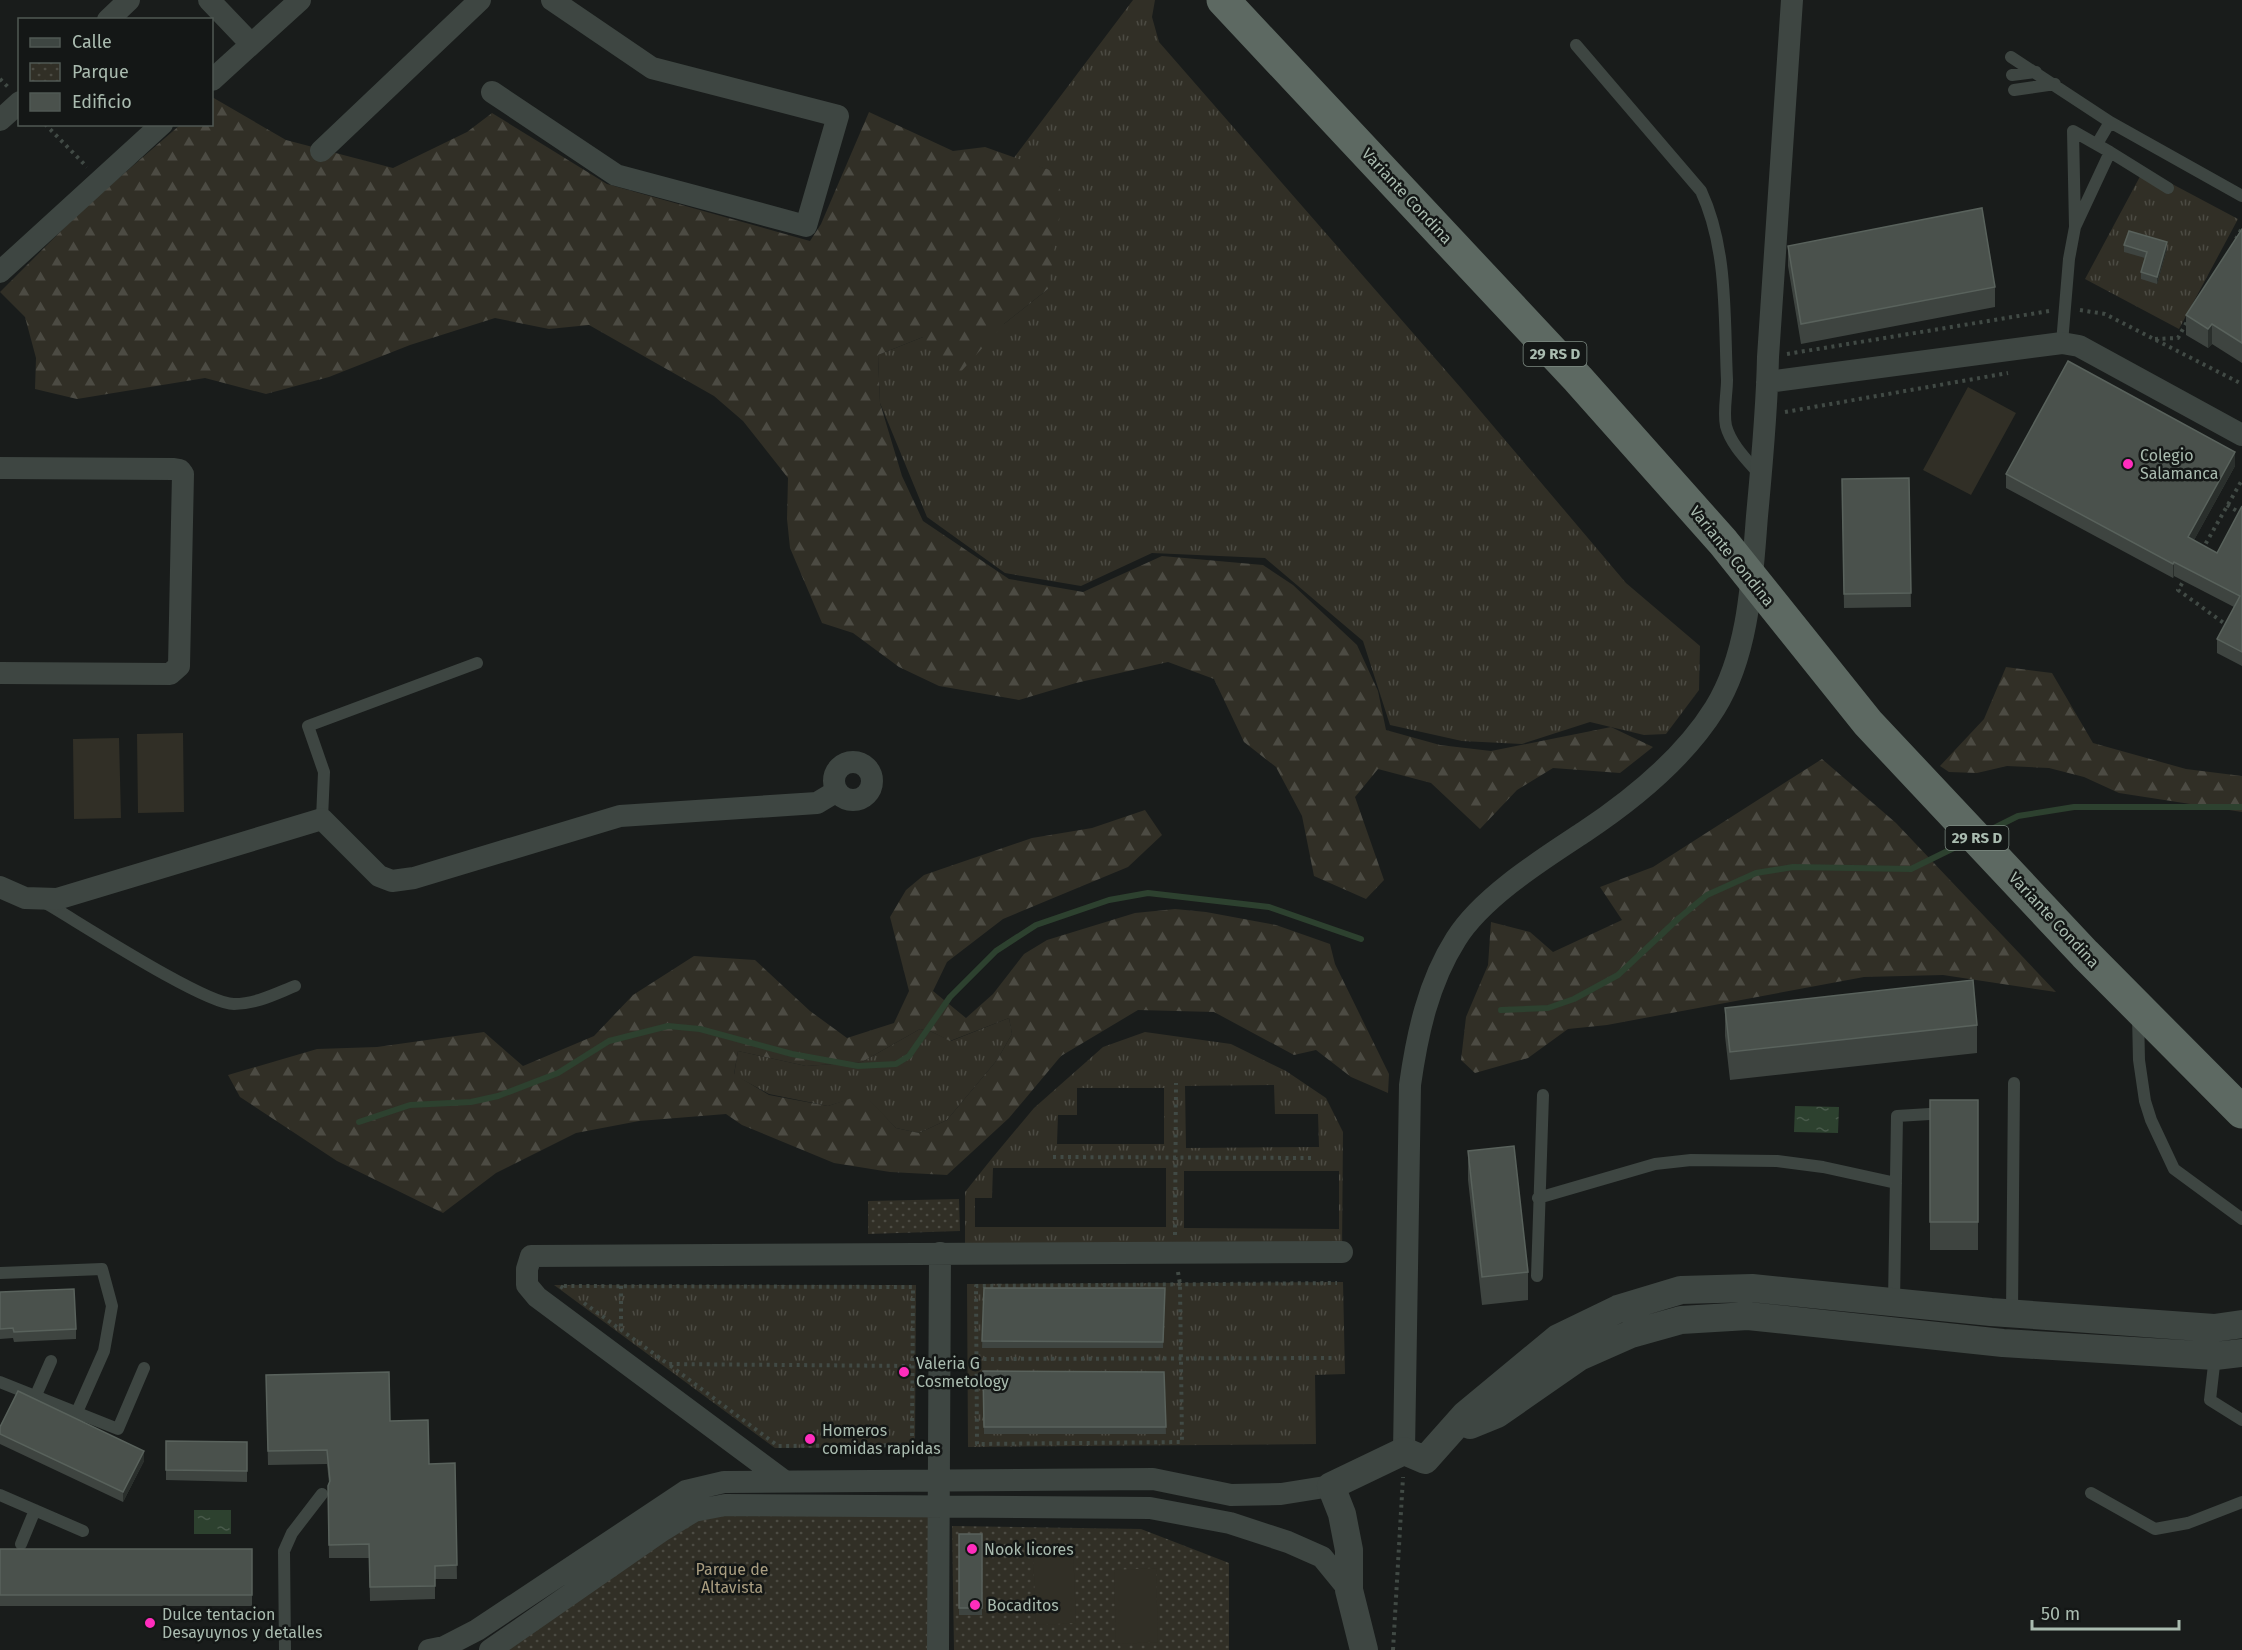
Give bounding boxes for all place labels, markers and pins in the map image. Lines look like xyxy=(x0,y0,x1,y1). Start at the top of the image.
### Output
place label: Colegio Salamanca xyxy=(2140,446,2219,483)
marker: Colegio Salamanca xyxy=(2121,457,2135,471)
place label: Valeria G Cosmetology xyxy=(916,1354,1009,1391)
marker: Valeria G Cosmetology xyxy=(897,1365,911,1379)
place label: Homeros comidas rapidas xyxy=(822,1421,941,1458)
marker: Homeros comidas rapidas xyxy=(803,1432,817,1446)
place label: Nook licores xyxy=(984,1540,1074,1559)
marker: Nook licores xyxy=(965,1542,979,1556)
place label: Bocaditos xyxy=(987,1596,1059,1615)
marker: Bocaditos xyxy=(968,1598,982,1612)
place label: Dulce tentacion Desayuynos y detalles xyxy=(162,1605,322,1642)
marker: Dulce tentacion Desayuynos y detalles xyxy=(143,1616,157,1630)

